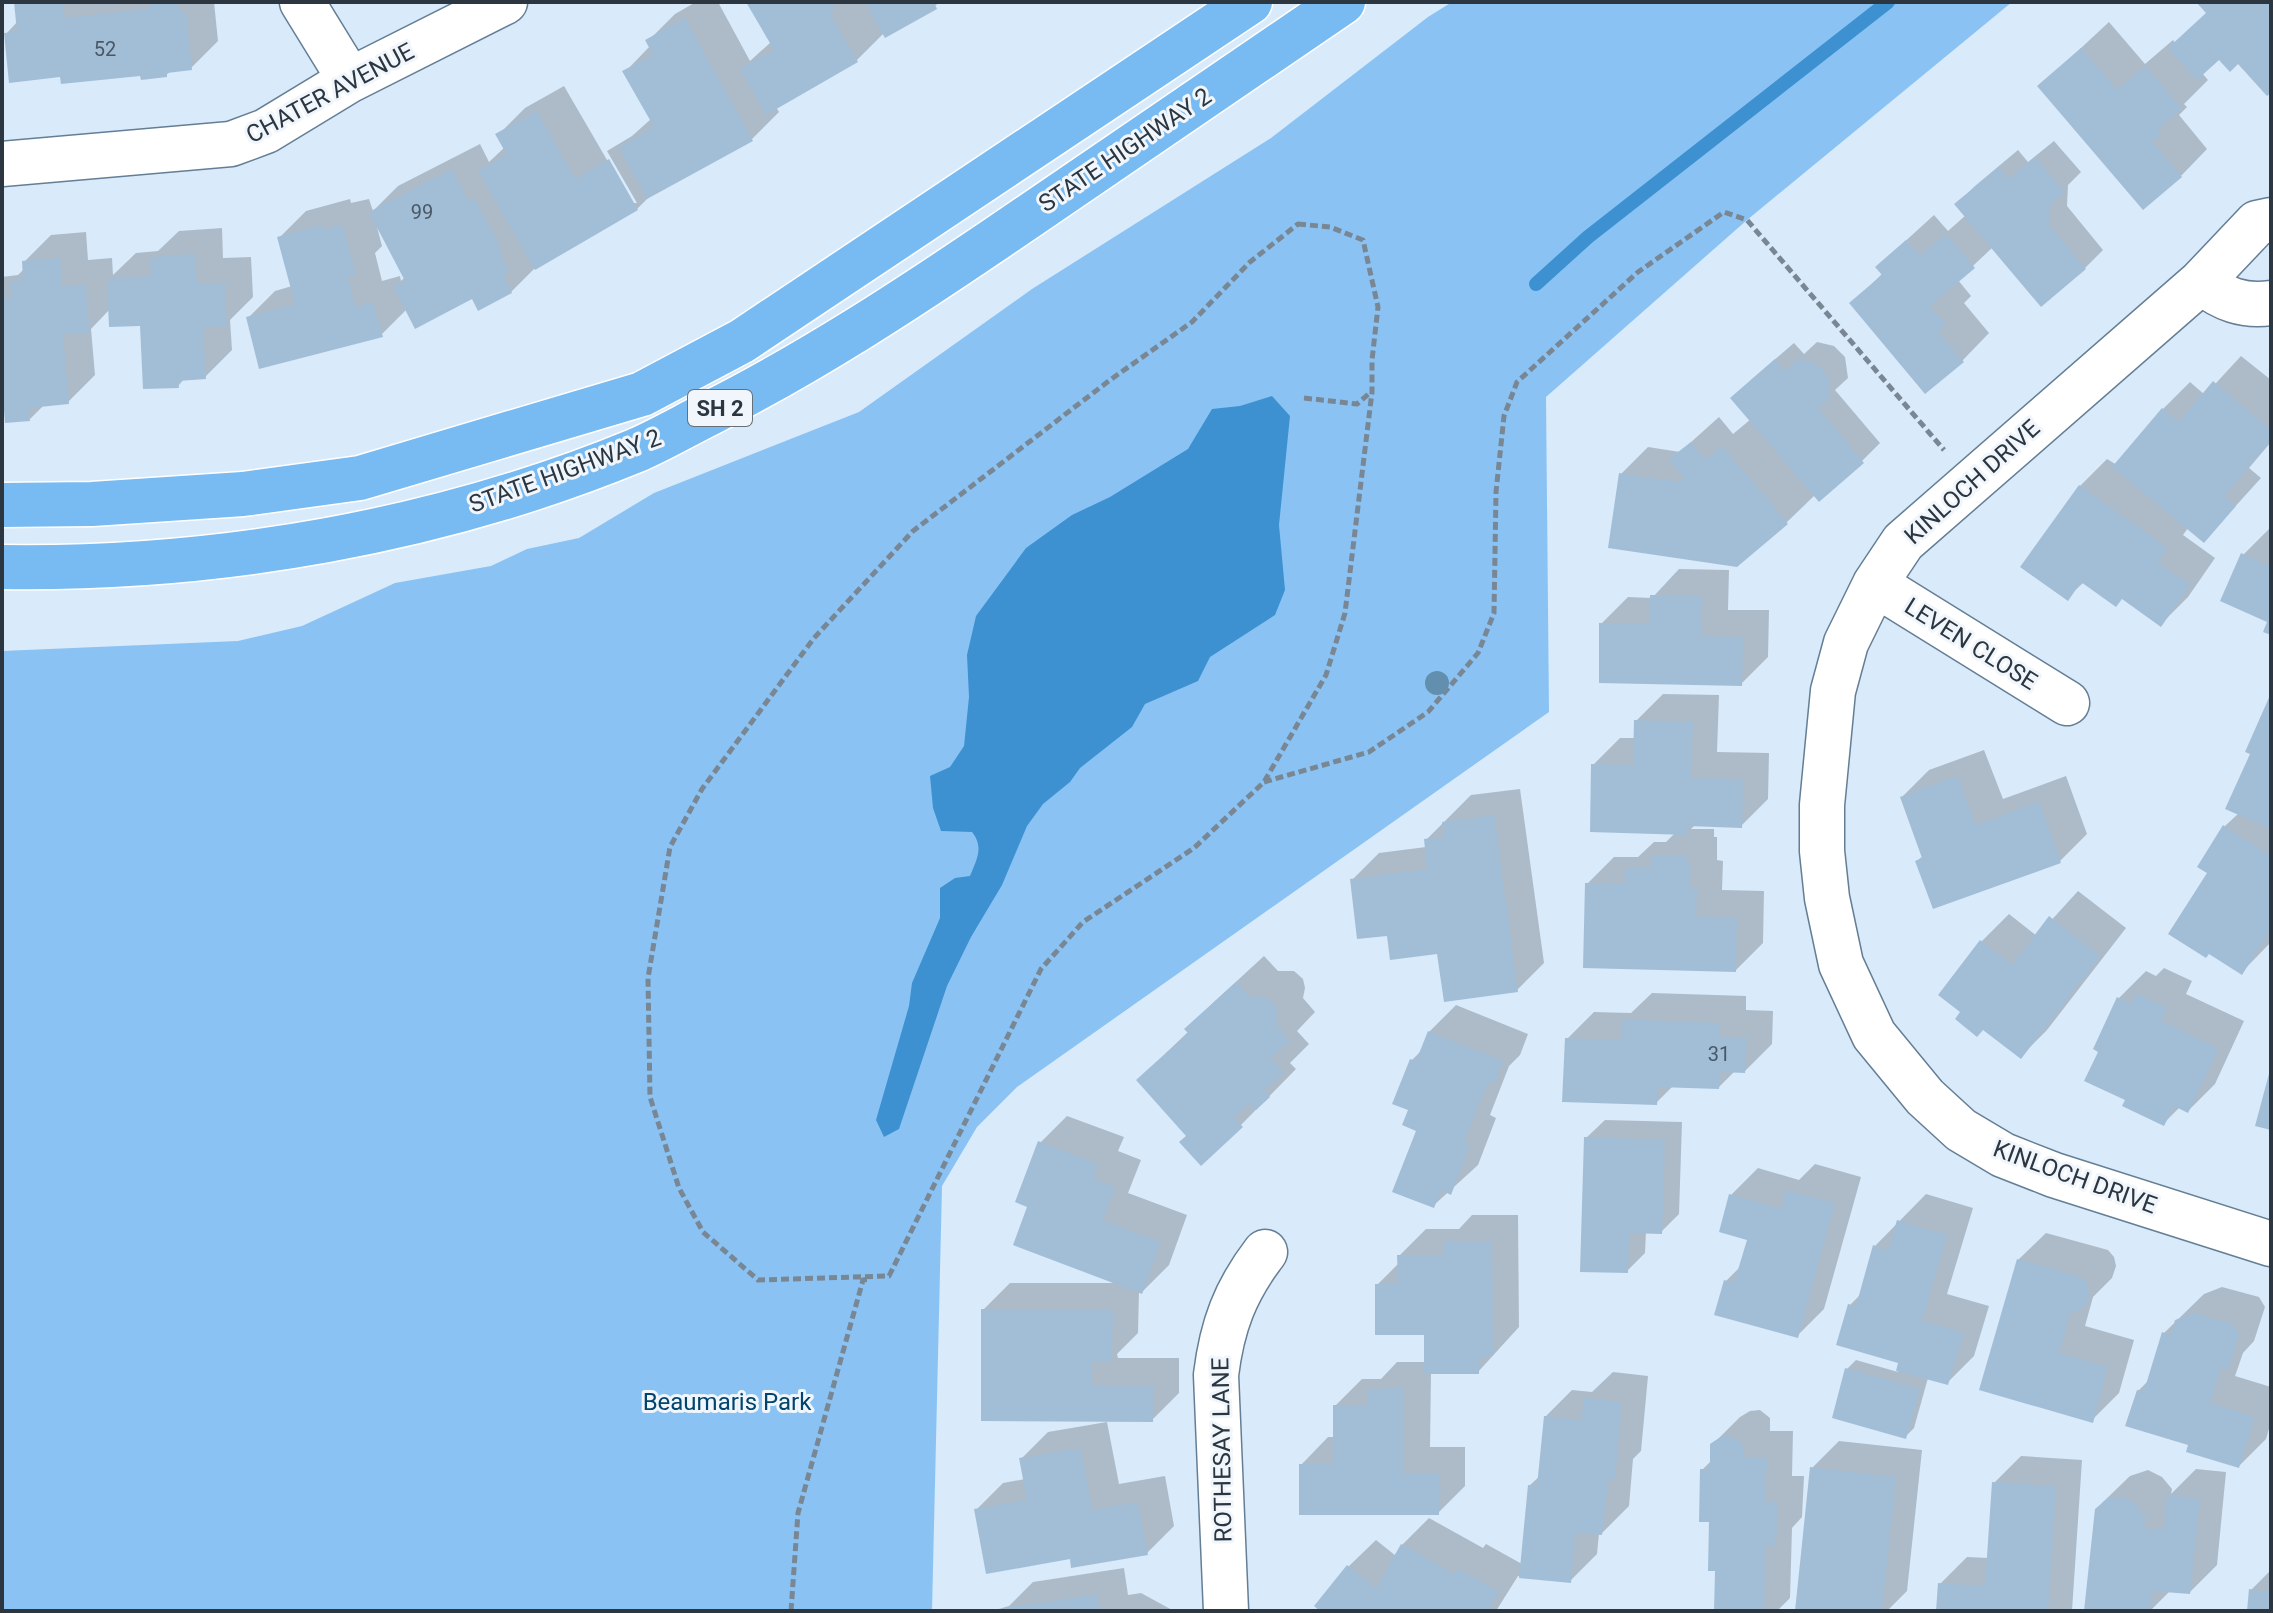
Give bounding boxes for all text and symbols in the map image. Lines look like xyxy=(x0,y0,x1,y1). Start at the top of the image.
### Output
house number: 52 xyxy=(94,37,116,61)
street label: CHATER AVENUE xyxy=(241,37,419,149)
street label: STATE HIGHWAY 2 xyxy=(1033,82,1217,218)
house number: 99 xyxy=(411,200,433,224)
road number: SH 2 xyxy=(688,390,752,426)
street label: KINLOCH DRIVE xyxy=(1899,414,2045,550)
street label: STATE HIGHWAY 2 xyxy=(465,423,665,519)
street label: LEVEN CLOSE xyxy=(1900,592,2042,696)
house number: 31 xyxy=(1708,1042,1730,1066)
street label: KINLOCH DRIVE xyxy=(1989,1134,2161,1220)
street label: ROTHESAY LANE xyxy=(1206,1357,1238,1543)
park label: Beaumaris Park xyxy=(643,1388,812,1416)

